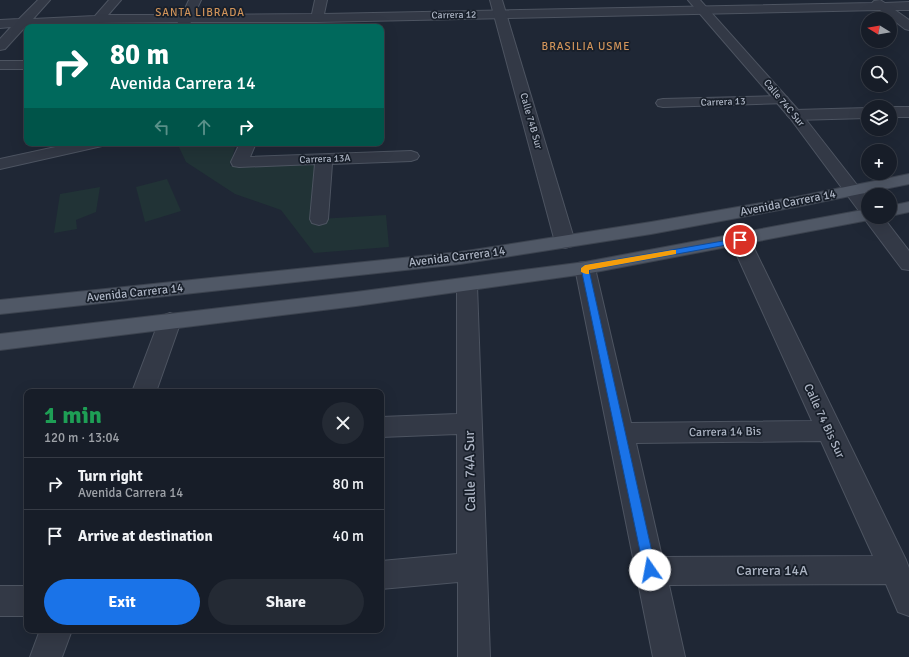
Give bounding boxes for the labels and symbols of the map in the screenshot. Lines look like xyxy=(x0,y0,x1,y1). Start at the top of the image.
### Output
district label: SANTA LIBRADA xyxy=(155,6,245,19)
street label: Carrera 12 xyxy=(431,9,477,21)
north arrow xyxy=(861,12,897,48)
district label: BRASILIA USME xyxy=(542,40,630,53)
street label: Calle 74C Sur xyxy=(761,77,807,129)
street label: Calle 74B Sur xyxy=(517,92,545,151)
street label: Carrera 13 xyxy=(700,95,746,109)
street label: Carrera 13A xyxy=(299,152,351,166)
street label: Avenida Carrera 14 xyxy=(739,186,838,220)
pin xyxy=(723,223,757,257)
street label: Avenida Carrera 14 xyxy=(408,244,507,270)
street label: Avenida Carrera 14 xyxy=(86,280,185,306)
street label: Calle 74 Bis Sur xyxy=(800,381,848,461)
street label: Carrera 14 Bis xyxy=(689,424,761,440)
street label: Calle 74A Sur xyxy=(461,430,479,512)
position arrow xyxy=(629,549,671,591)
street label: Carrera 14A xyxy=(736,562,808,579)

